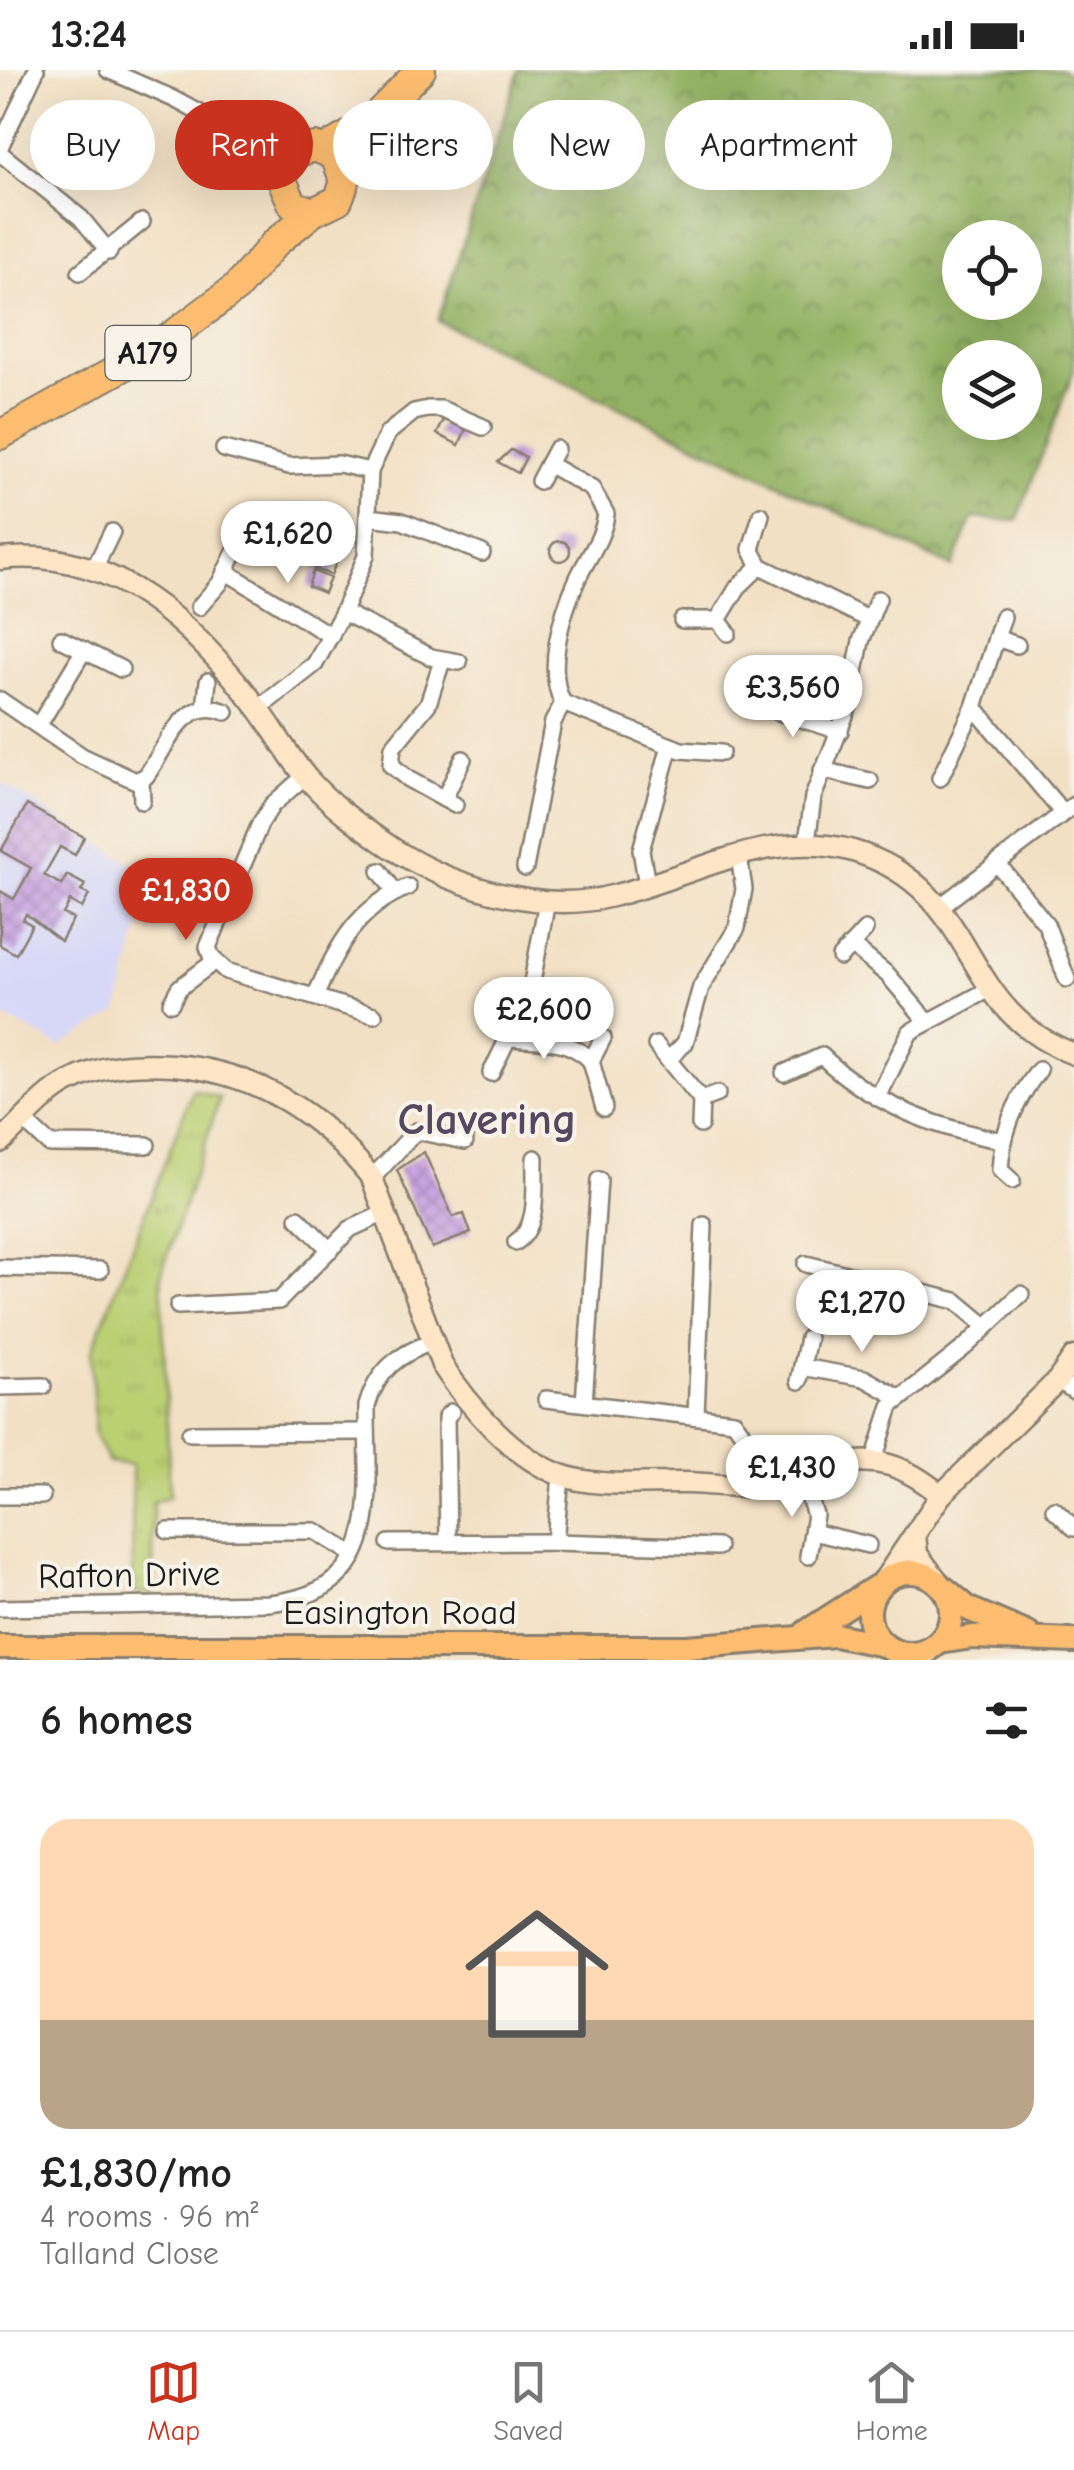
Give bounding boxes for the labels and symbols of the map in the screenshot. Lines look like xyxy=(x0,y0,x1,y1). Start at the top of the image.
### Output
road number: A179 xyxy=(106,326,190,380)
pin: £1,620 xyxy=(207,501,369,586)
pin: £3,560 xyxy=(712,655,874,740)
pin: £1,830 xyxy=(105,858,267,943)
pin: £2,600 xyxy=(463,977,625,1062)
district label: Clavering xyxy=(397,1093,577,1145)
pin: £1,270 xyxy=(781,1270,943,1355)
pin: £1,430 xyxy=(711,1435,873,1520)
street label: Rafton Drive xyxy=(38,1553,220,1597)
street label: Easington Road xyxy=(283,1592,517,1633)

